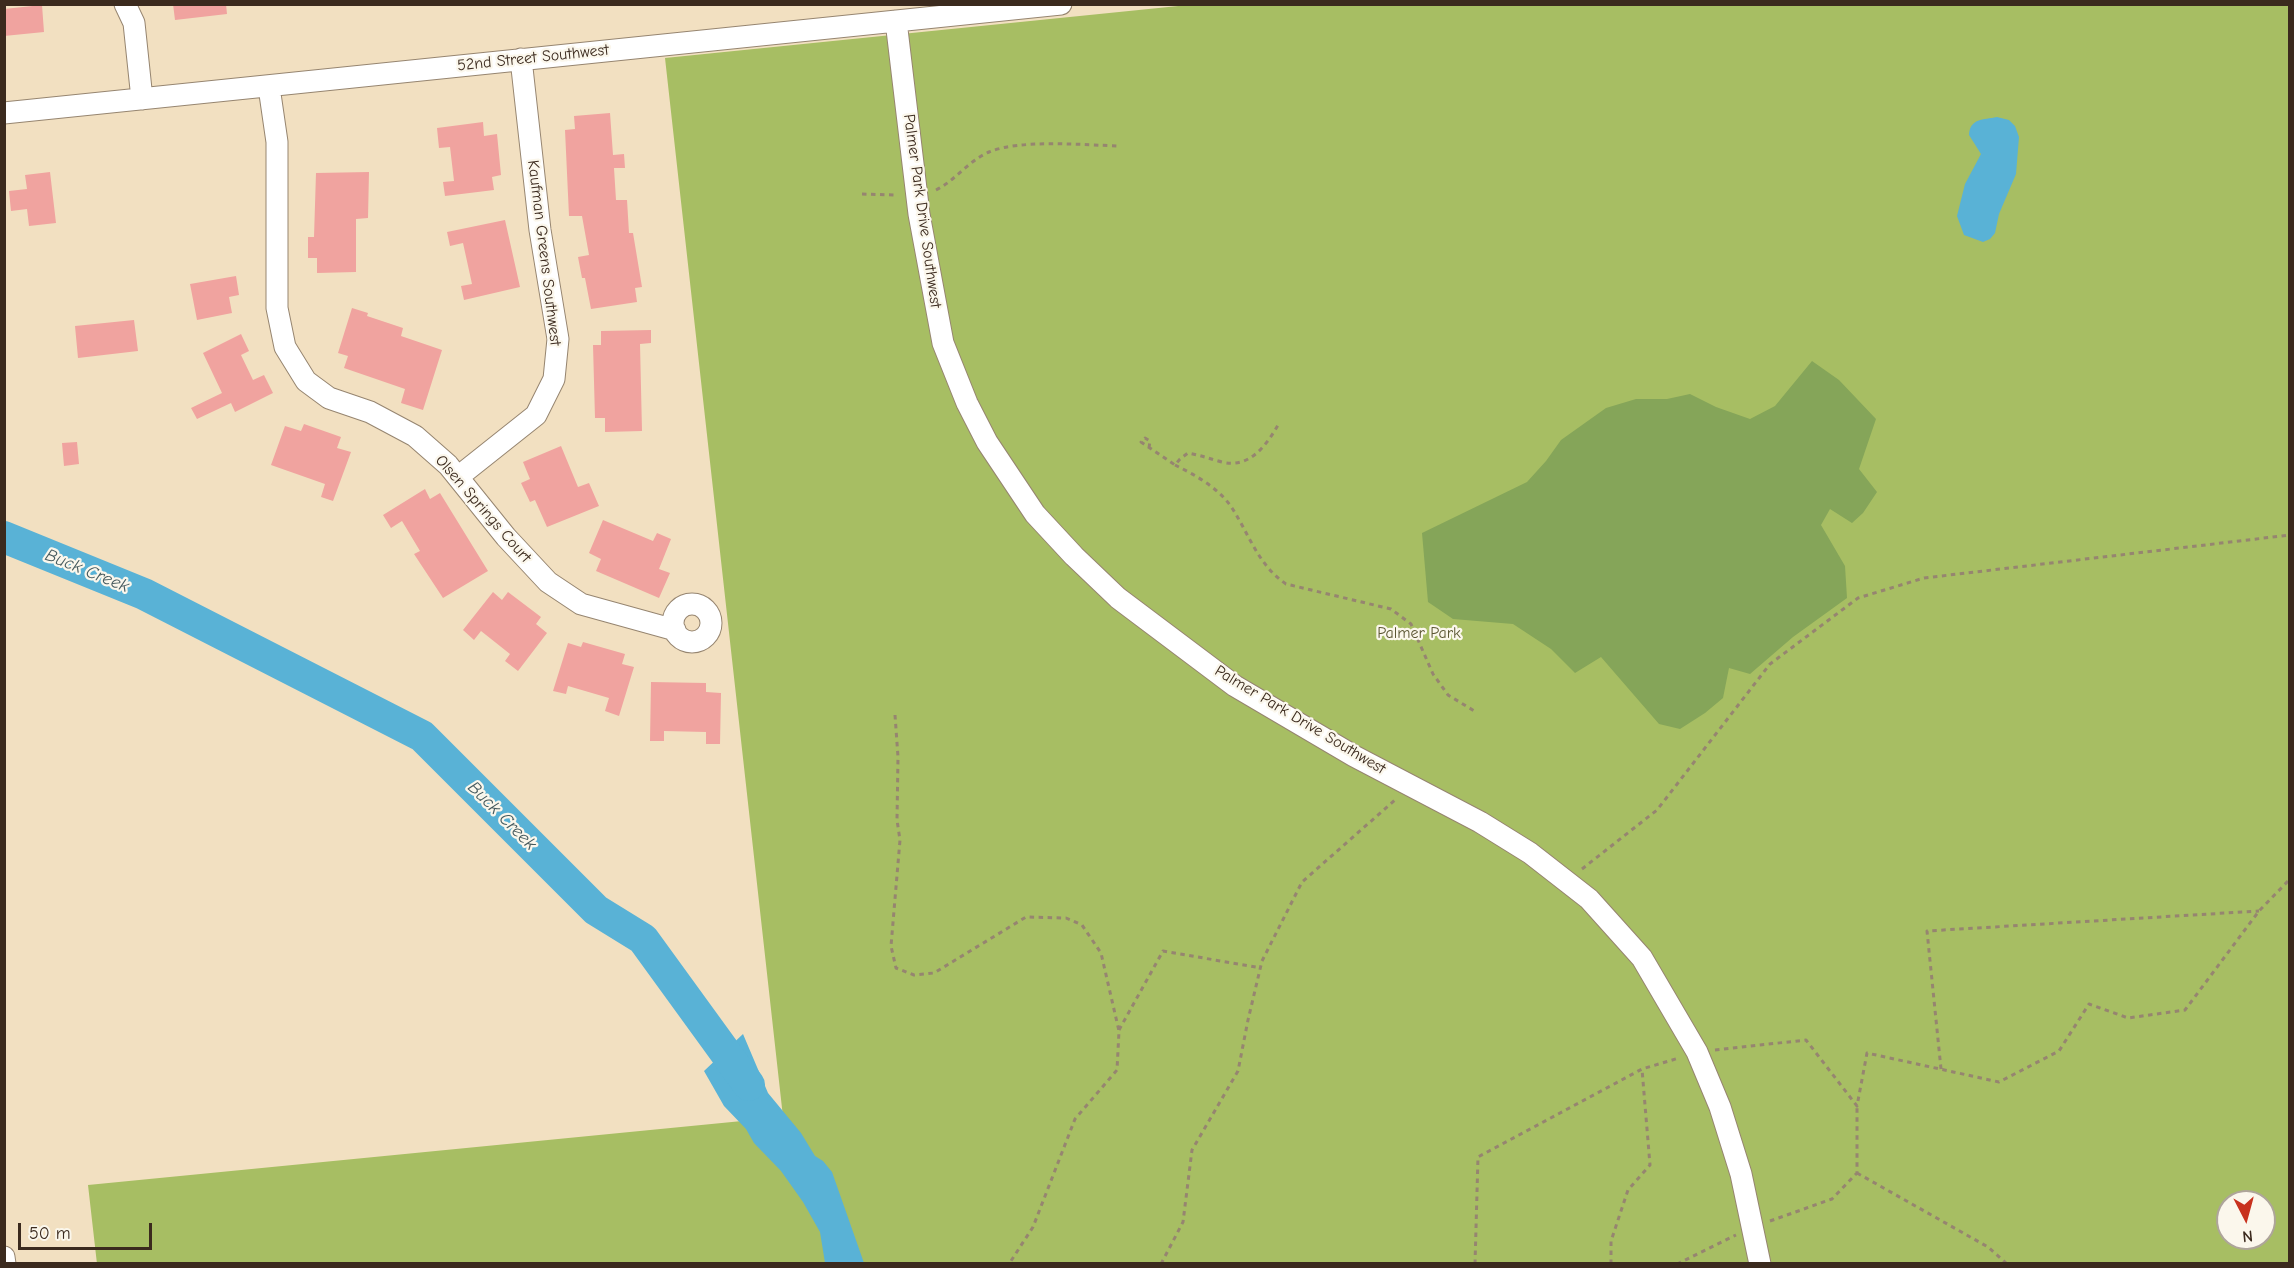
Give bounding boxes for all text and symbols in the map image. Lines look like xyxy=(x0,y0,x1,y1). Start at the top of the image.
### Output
street label: 52nd Street Southwest xyxy=(456,40,610,76)
street label: Palmer Park Drive Southwest xyxy=(899,113,945,309)
street label: Kaufman Greens Southwest xyxy=(523,159,565,347)
street label: Olsen Springs Court xyxy=(431,451,535,567)
water label: Buck Creek xyxy=(42,544,132,598)
park label: Palmer Park xyxy=(1377,623,1461,643)
street label: Palmer Park Drive Southwest xyxy=(1211,661,1389,779)
water label: Buck Creek xyxy=(463,777,541,855)
north arrow xyxy=(2216,1190,2276,1250)
scale bar xyxy=(21,1211,154,1249)
text: 50 m xyxy=(29,1223,71,1244)
text: N xyxy=(2242,1226,2254,1245)

